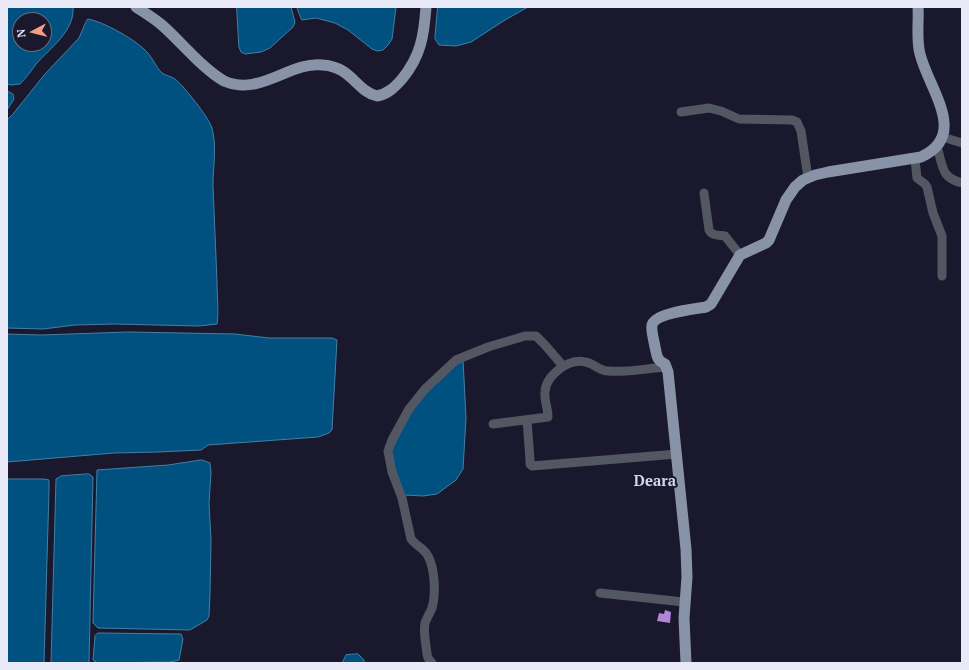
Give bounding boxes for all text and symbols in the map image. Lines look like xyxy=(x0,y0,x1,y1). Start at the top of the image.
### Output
north arrow xyxy=(12,12,52,52)
text: N xyxy=(14,28,29,38)
district label: Deara xyxy=(634,473,676,491)

